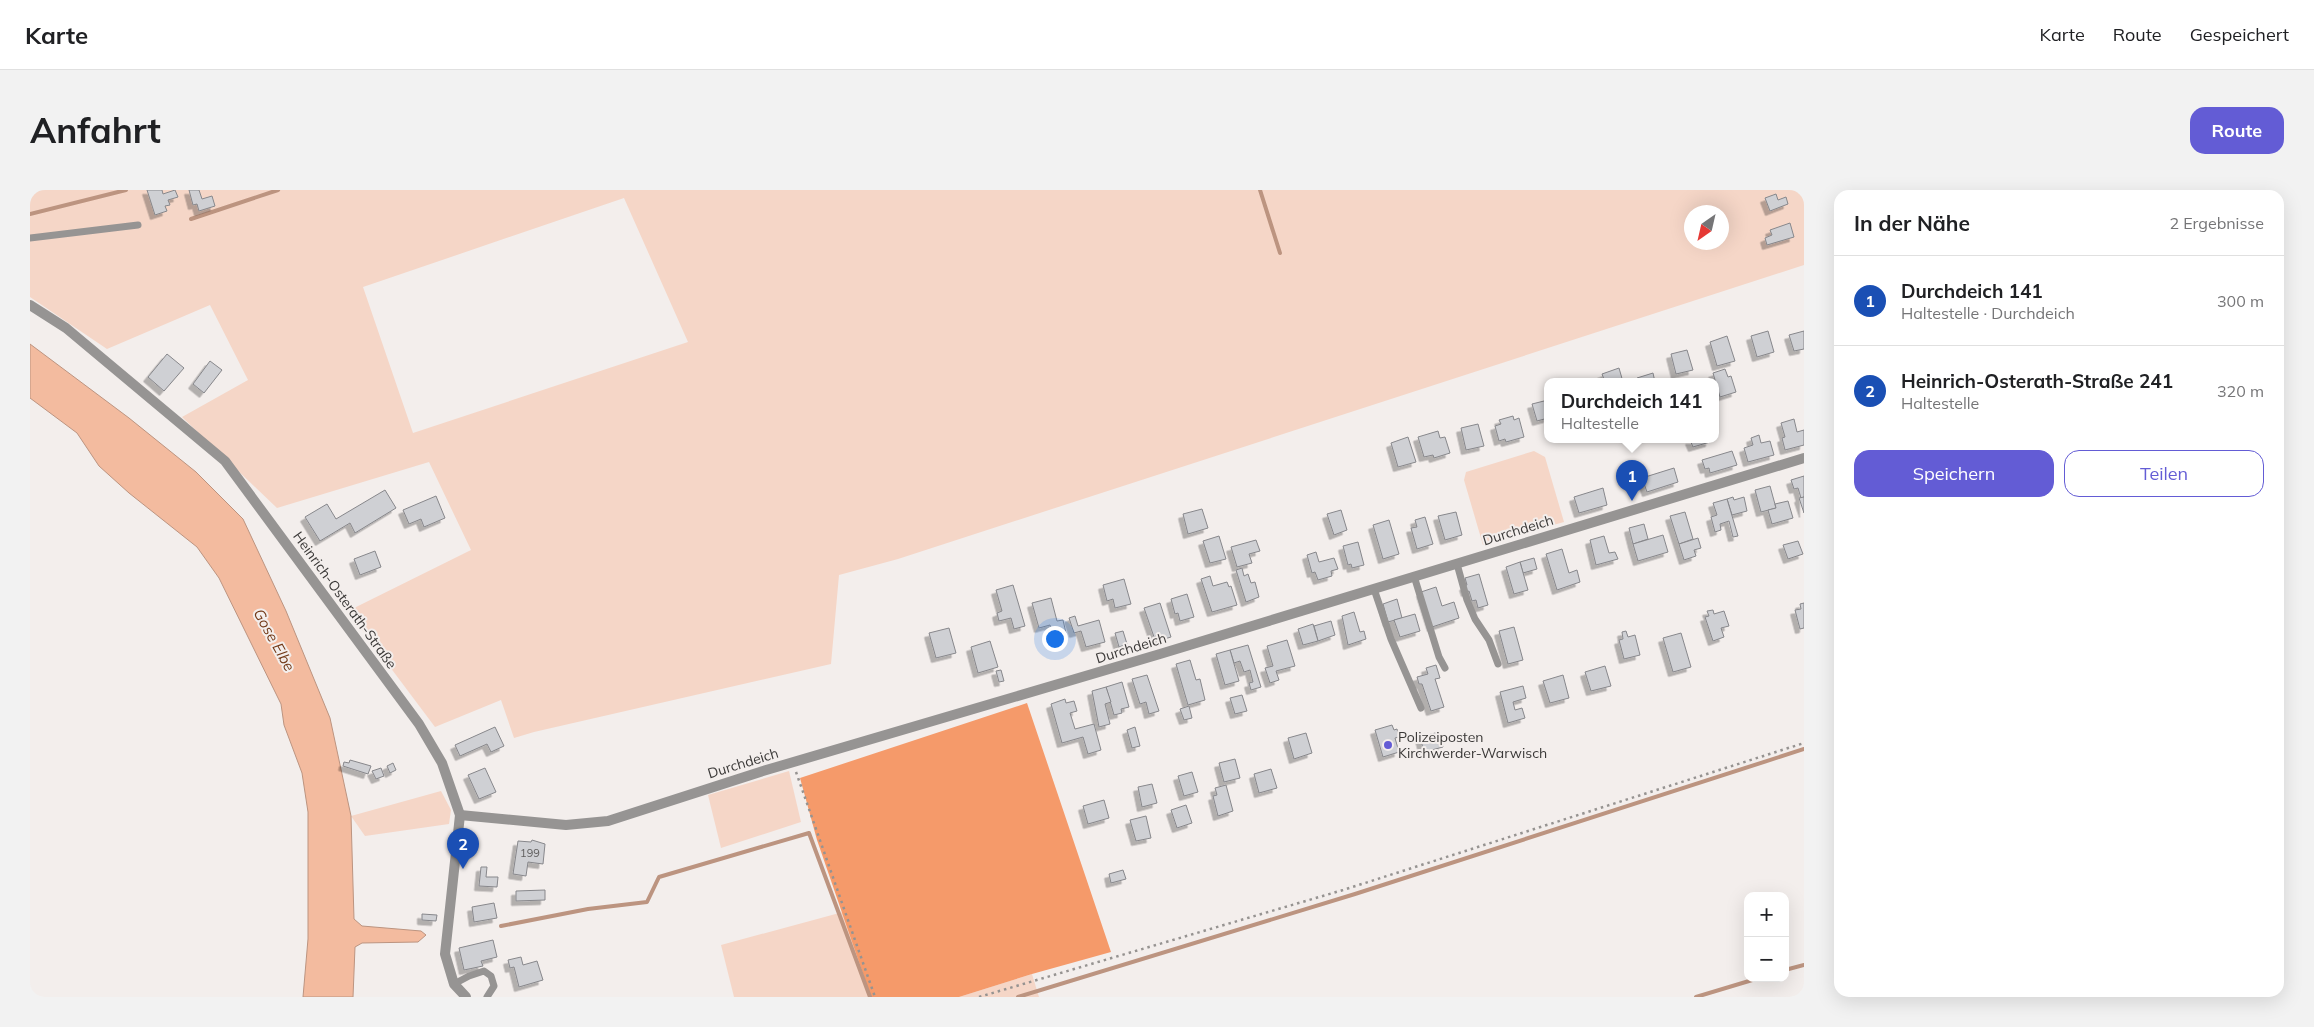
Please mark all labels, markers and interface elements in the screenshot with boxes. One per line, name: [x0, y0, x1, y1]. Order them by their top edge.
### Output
text: Karte: [25, 20, 88, 50]
text: Karte: [2040, 23, 2085, 46]
text: Route: [2113, 23, 2162, 46]
text: Gespeichert: [2190, 23, 2289, 46]
button: Route: [2190, 107, 2284, 154]
text: Anfahrt: [30, 108, 161, 152]
north arrow: [1684, 205, 1729, 250]
text: In der Nähe: [1854, 210, 1970, 236]
text: 2 Ergebnisse: [2169, 213, 2264, 233]
text: Durchdeich 141: [1901, 279, 2043, 303]
text: 1: [1865, 291, 1875, 311]
text: 300 m: [2217, 291, 2264, 311]
text: Haltestelle · Durchdeich: [1901, 303, 2075, 323]
text: Heinrich-Osterath-Straße 241: [1901, 369, 2173, 393]
popup: [1544, 378, 1719, 443]
text: 2: [1865, 381, 1875, 401]
text: 320 m: [2217, 381, 2264, 401]
text: Durchdeich 141: [1561, 389, 1702, 413]
text: Haltestelle: [1901, 393, 1979, 413]
text: Haltestelle: [1561, 413, 1639, 433]
button: Speichern: [1854, 450, 2054, 497]
button: Teilen: [2064, 450, 2264, 497]
pin: 1: [1616, 460, 1648, 501]
street label: Durchdeich: [1480, 511, 1556, 549]
street label: Heinrich-Osterath-Straße: [289, 528, 401, 672]
water label: Gose Elbe: [249, 605, 299, 674]
your location: [1042, 626, 1068, 652]
street label: Durchdeich: [1093, 629, 1169, 667]
place label: Polizeiposten Kirchwerder-Warwisch: [1398, 728, 1547, 762]
marker: Polizeiposten Kirchwerder-Warwisch: [1382, 739, 1394, 751]
street label: Durchdeich: [705, 744, 781, 782]
pin: 2: [447, 828, 479, 869]
house number: 199: [520, 846, 540, 860]
map controls: [1744, 892, 1789, 982]
button: +: [1744, 892, 1789, 937]
button: −: [1744, 937, 1789, 982]

